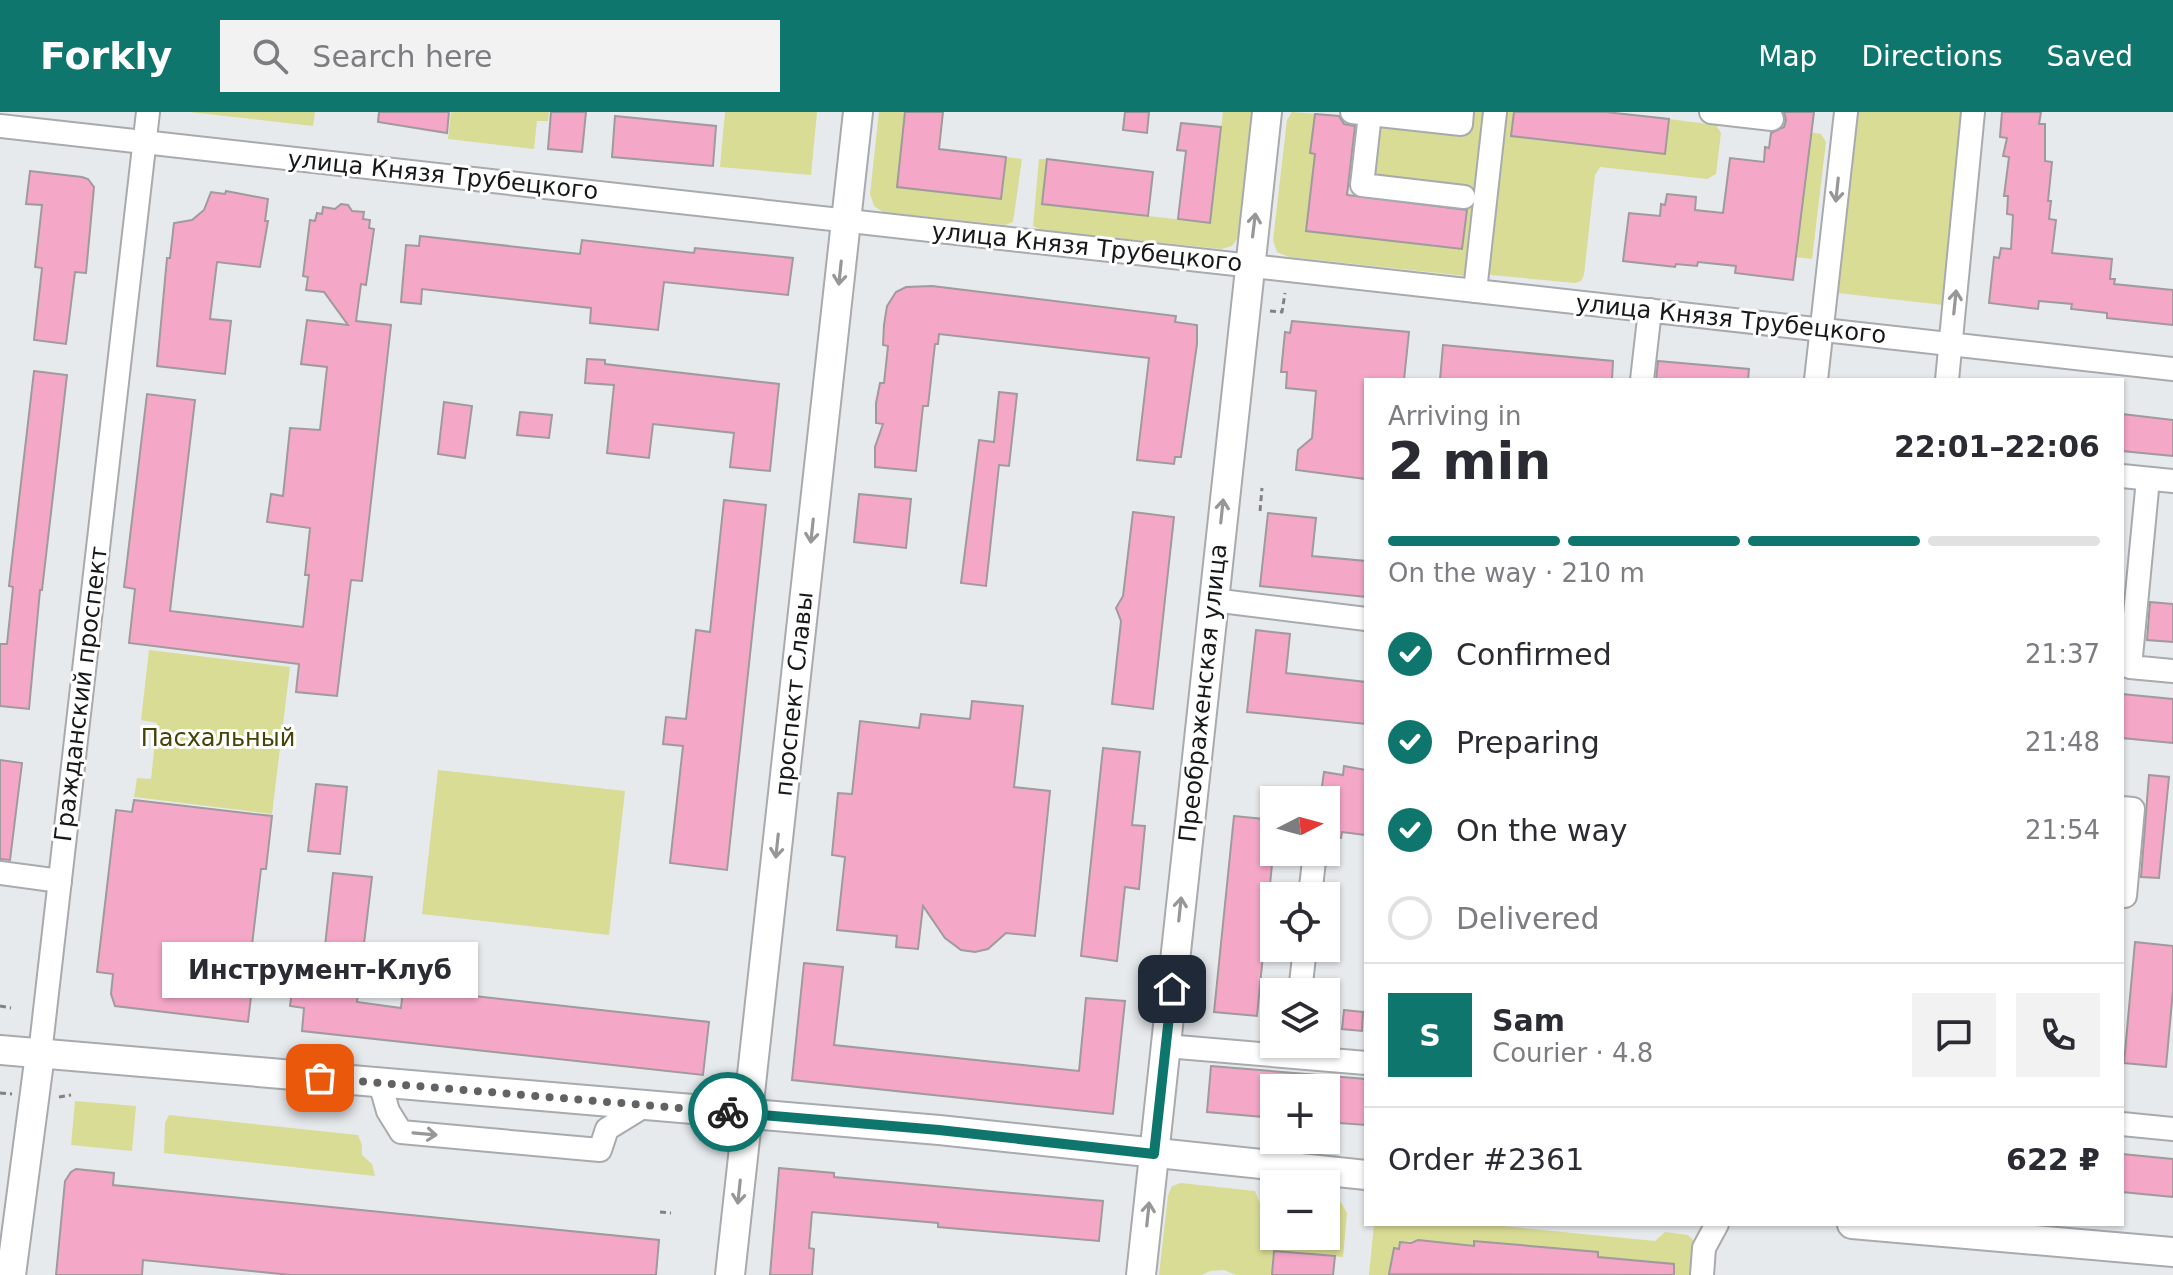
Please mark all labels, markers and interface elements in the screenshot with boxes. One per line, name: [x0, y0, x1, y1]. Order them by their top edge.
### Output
search box: [220, 20, 780, 92]
text: Forkly: [40, 34, 172, 78]
icon: search: [248, 34, 292, 78]
text: Search here: [312, 39, 493, 74]
text: Map: [1758, 40, 1817, 73]
text: Directions: [1861, 40, 2002, 73]
text: Saved: [2046, 40, 2133, 73]
street label: улица Князя Трубецкого: [286, 145, 600, 205]
one-way arrow: [1830, 176, 1845, 202]
one-way arrow: [1247, 213, 1262, 238]
street label: улица Князя Трубецкого: [930, 217, 1244, 277]
one-way arrow: [833, 259, 848, 286]
street label: улица Князя Трубецкого: [1574, 289, 1888, 349]
one-way arrow: [1947, 289, 1962, 316]
text: Arriving in: [1388, 401, 1522, 431]
text: 22:01–22:06: [1894, 429, 2100, 464]
text: 2 min: [1388, 431, 1551, 491]
one-way arrow: [1215, 498, 1230, 525]
one-way arrow: [805, 518, 820, 544]
street label: Преображенская улица: [1173, 542, 1233, 844]
street label: Гражданский проспект: [49, 545, 113, 843]
text: On the way · 210 m: [1388, 558, 1645, 588]
street label: проспект Славы: [769, 590, 819, 798]
icon: check: [1388, 632, 1432, 676]
text: Confirmed: [1456, 637, 1612, 672]
text: 21:37: [2025, 639, 2100, 669]
icon: check: [1388, 720, 1432, 764]
park label: Пасхальный: [141, 724, 295, 752]
text: Preparing: [1456, 725, 1600, 760]
text: 21:48: [2025, 727, 2100, 757]
north arrow: [1260, 786, 1340, 866]
map controls: [1260, 786, 1340, 1250]
icon: check: [1388, 808, 1432, 852]
text: On the way: [1456, 813, 1628, 848]
text: 21:54: [2025, 815, 2100, 845]
one-way arrow: [770, 832, 785, 858]
button: locate: [1260, 882, 1340, 962]
one-way arrow: [1173, 896, 1188, 923]
text: Delivered: [1456, 901, 1600, 936]
callout: Инструмент-Клуб: [162, 942, 478, 998]
text: Инструмент-Клуб: [188, 955, 452, 985]
pin: [1138, 955, 1206, 1023]
icon: home: [1150, 967, 1194, 1011]
button: layers: [1260, 978, 1340, 1058]
button: chat: [1912, 993, 1996, 1077]
button: phone: [2016, 993, 2100, 1077]
text: Sam: [1492, 1003, 1565, 1038]
text: S: [1419, 1018, 1441, 1053]
text: Courier · 4.8: [1492, 1038, 1653, 1068]
pin: [286, 1044, 354, 1112]
icon: bag: [298, 1056, 342, 1100]
courier: [688, 1072, 768, 1152]
button: +: [1260, 1074, 1340, 1154]
icon: bike: [706, 1090, 750, 1134]
one-way arrow: [411, 1127, 438, 1142]
text: Order #2361: [1388, 1142, 1584, 1177]
text: 622 ₽: [2006, 1142, 2100, 1177]
button: −: [1260, 1170, 1340, 1250]
one-way arrow: [732, 1178, 747, 1205]
one-way arrow: [1140, 1201, 1155, 1228]

